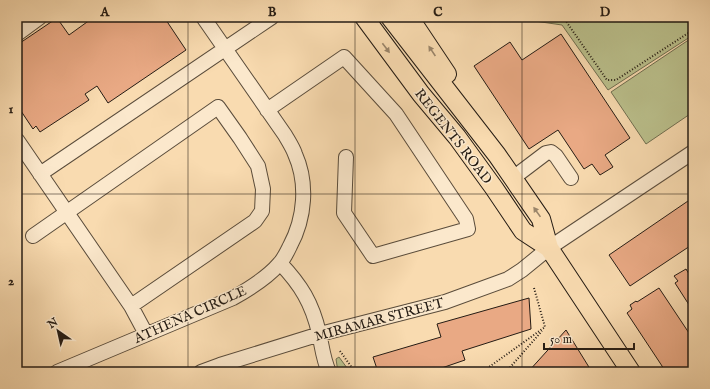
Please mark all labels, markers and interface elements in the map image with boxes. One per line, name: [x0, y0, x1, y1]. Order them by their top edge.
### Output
text: A: [100, 4, 111, 21]
text: B: [268, 4, 277, 21]
text: C: [433, 4, 443, 21]
text: D: [600, 4, 611, 21]
one-way arrow: [382, 43, 391, 54]
one-way arrow: [428, 45, 435, 56]
street label: REGENTS ROAD: [410, 85, 496, 188]
text: 1: [9, 101, 14, 118]
one-way arrow: [533, 207, 541, 217]
text: 2: [8, 273, 14, 290]
street label: ATHENA CIRCLE: [130, 282, 250, 348]
street label: MIRAMAR STREET: [313, 294, 447, 346]
north arrow: [38, 311, 78, 351]
text: N: [44, 315, 61, 333]
scale bar: [544, 325, 634, 351]
text: 50 m: [550, 332, 572, 347]

